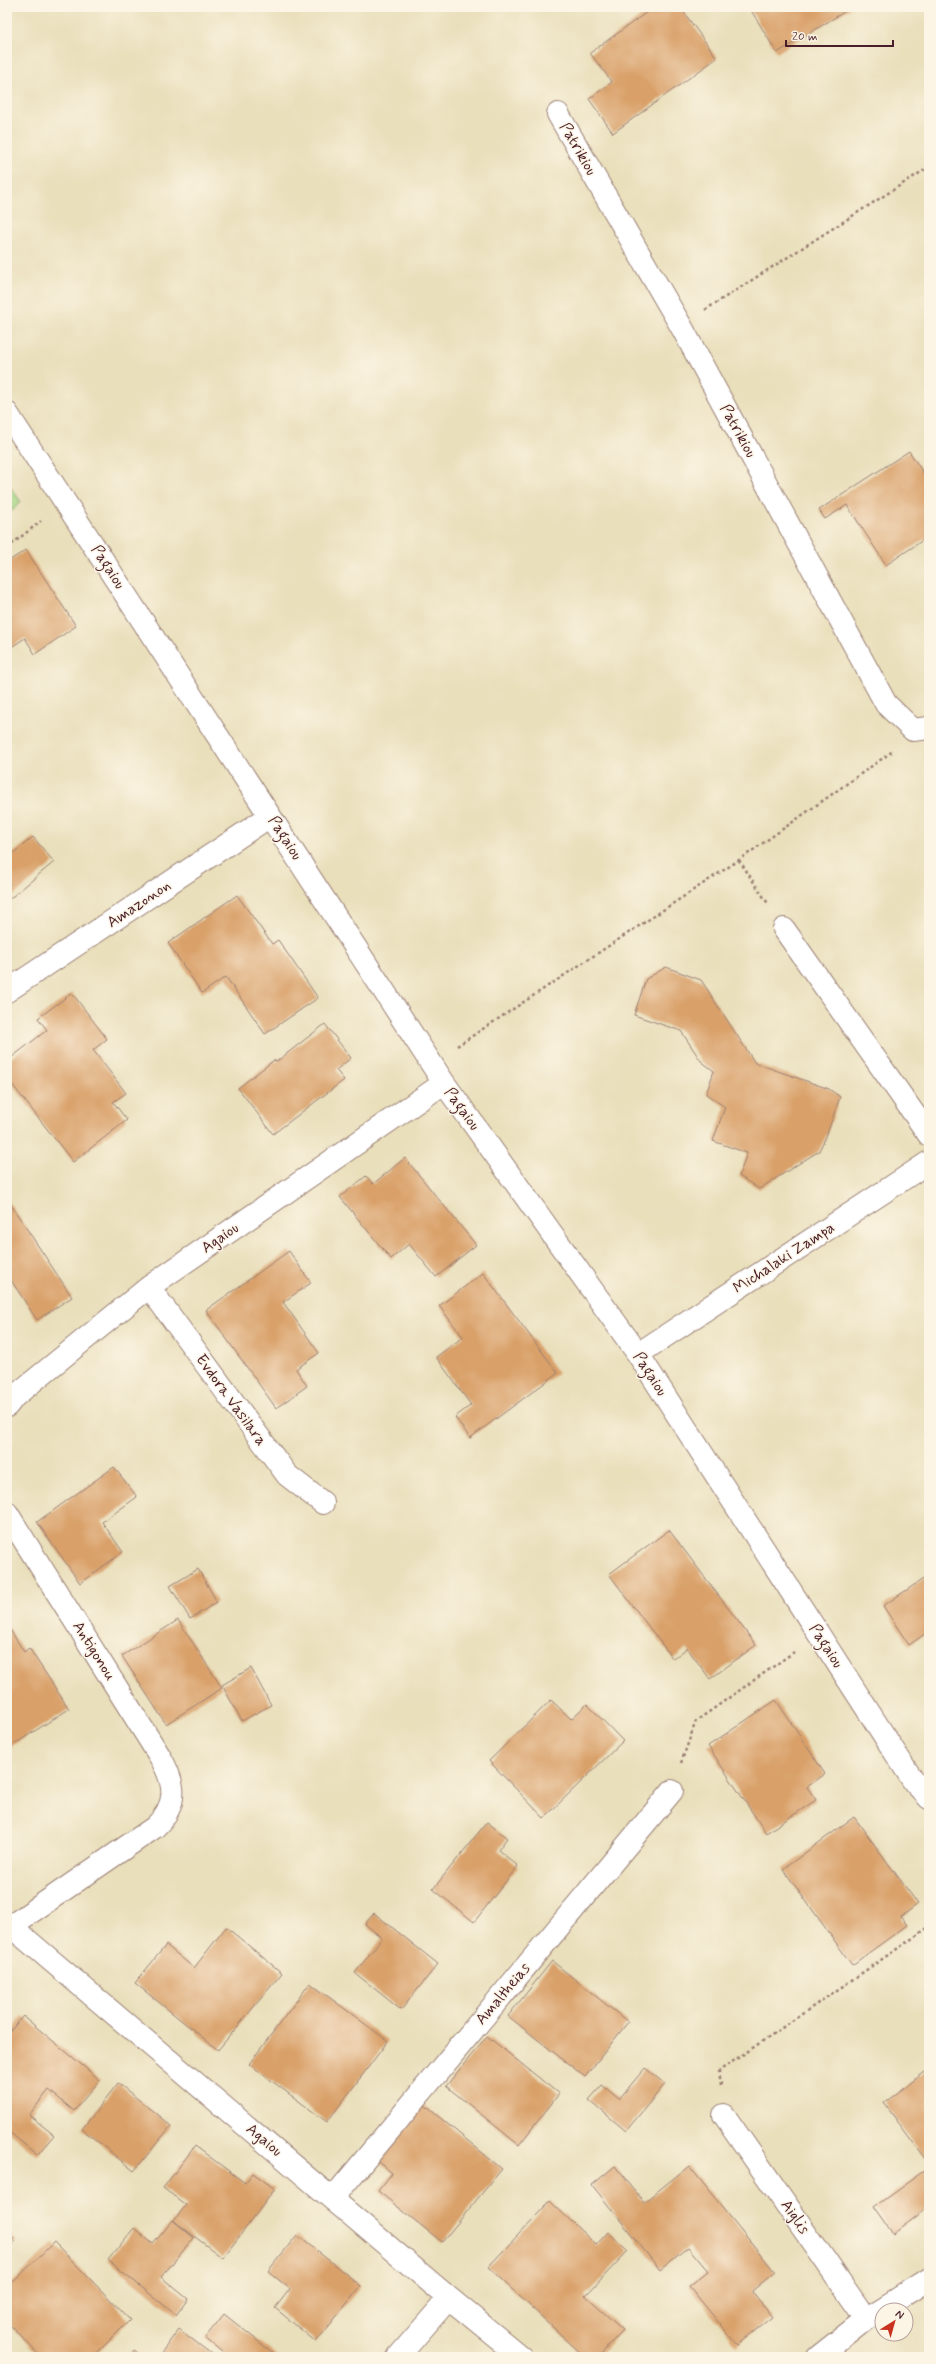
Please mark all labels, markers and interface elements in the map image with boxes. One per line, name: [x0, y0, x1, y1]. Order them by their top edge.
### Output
scale bar: [786, 22, 893, 48]
text: 20 m: [792, 29, 818, 45]
street label: Patrikiou: [554, 119, 602, 179]
street label: Patrikiou: [715, 401, 761, 461]
street label: Pagaiou: [85, 541, 130, 594]
street label: Pagaiou: [262, 812, 307, 865]
street label: Amazonon: [103, 875, 175, 933]
street label: Pagaiou: [438, 1083, 485, 1135]
street label: Michalaki Zampa: [729, 1217, 839, 1299]
street label: Agaiou: [197, 1218, 243, 1258]
street label: Pagaiou: [627, 1348, 672, 1401]
street label: Evdora Vasilara: [191, 1350, 271, 1450]
street label: Antigonou: [67, 1617, 121, 1685]
street label: Pagaiou: [803, 1620, 848, 1673]
street label: Amaltheias: [471, 1959, 535, 2029]
street label: Agaiou: [241, 2119, 287, 2161]
street label: Aiglis: [776, 2196, 814, 2238]
north arrow: [874, 2302, 914, 2342]
text: N: [892, 2307, 907, 2323]

